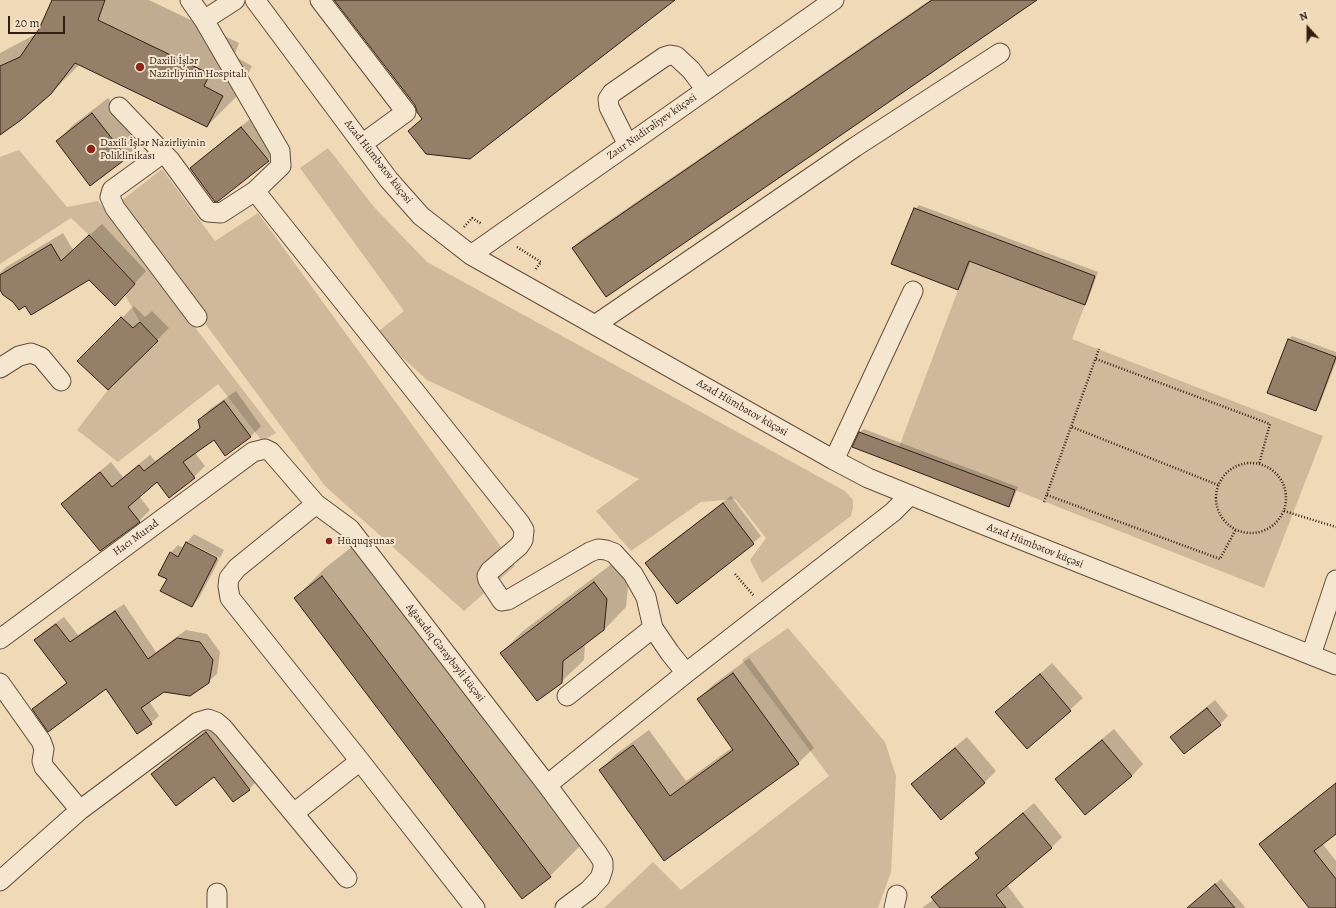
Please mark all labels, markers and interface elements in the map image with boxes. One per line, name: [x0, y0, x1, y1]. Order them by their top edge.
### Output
scale bar: [10, 8, 67, 34]
north arrow: [1288, 8, 1328, 48]
text: N: [1297, 8, 1310, 25]
text: 20 m: [15, 15, 39, 31]
place label: Daxili İşlər Nazirliyinin Hospitalı: [149, 54, 247, 80]
marker: Daxili İşlər Nazirliyinin Hospitalı: [134, 61, 146, 73]
street label: Zaur Nudirəliyev küçəsi: [605, 91, 699, 163]
street label: Azad Hümbətov küçəsi: [341, 117, 415, 207]
place label: Daxili İşlər Nazirliyinin Poliklinikası: [100, 136, 205, 162]
marker: Daxili İşlər Nazirliyinin Poliklinikası: [85, 143, 97, 155]
street label: Azad Hümbətov küçəsi: [694, 377, 790, 439]
street label: Hacı Murad: [111, 517, 161, 559]
street label: Azad Hümbətov küçəsi: [985, 521, 1085, 571]
place label: Hüquqşunas: [337, 534, 394, 548]
marker: Hüquqşunas: [324, 536, 334, 546]
street label: Ağasadıq Gəraybəyli küçəsi: [403, 601, 487, 705]

